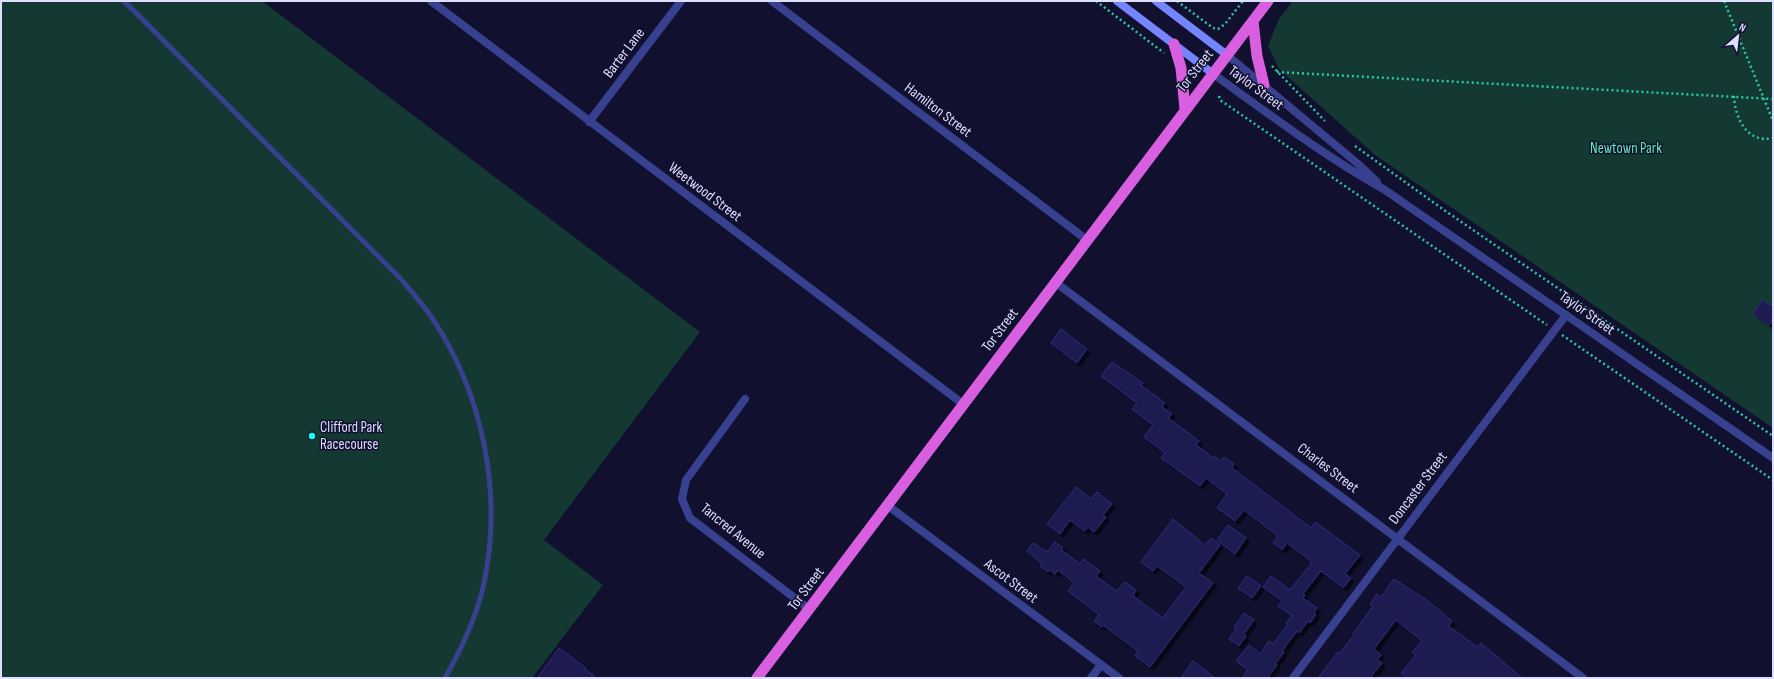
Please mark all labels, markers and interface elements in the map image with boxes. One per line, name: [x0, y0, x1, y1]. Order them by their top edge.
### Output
north arrow: [1718, 16, 1758, 56]
text: N: [1737, 20, 1748, 35]
street label: Barter Lane: [599, 24, 649, 82]
street label: Tor Street: [1172, 45, 1218, 96]
street label: Taylor Street: [1225, 62, 1288, 115]
street label: Hamilton Street: [900, 78, 976, 142]
park label: Newtown Park: [1590, 139, 1662, 158]
street label: Weetwood Street: [664, 158, 746, 226]
street label: Taylor Street: [1555, 287, 1619, 339]
street label: Tor Street: [977, 304, 1023, 356]
place label: Clifford Park Racecourse: [320, 418, 383, 454]
marker: Clifford Park Racecourse: [307, 431, 317, 441]
street label: Charles Street: [1294, 439, 1363, 498]
street label: Doncaster Street: [1385, 448, 1452, 528]
street label: Tancred Avenue: [696, 499, 770, 563]
street label: Ascot Street: [979, 554, 1042, 608]
street label: Tor Street: [783, 563, 829, 615]

